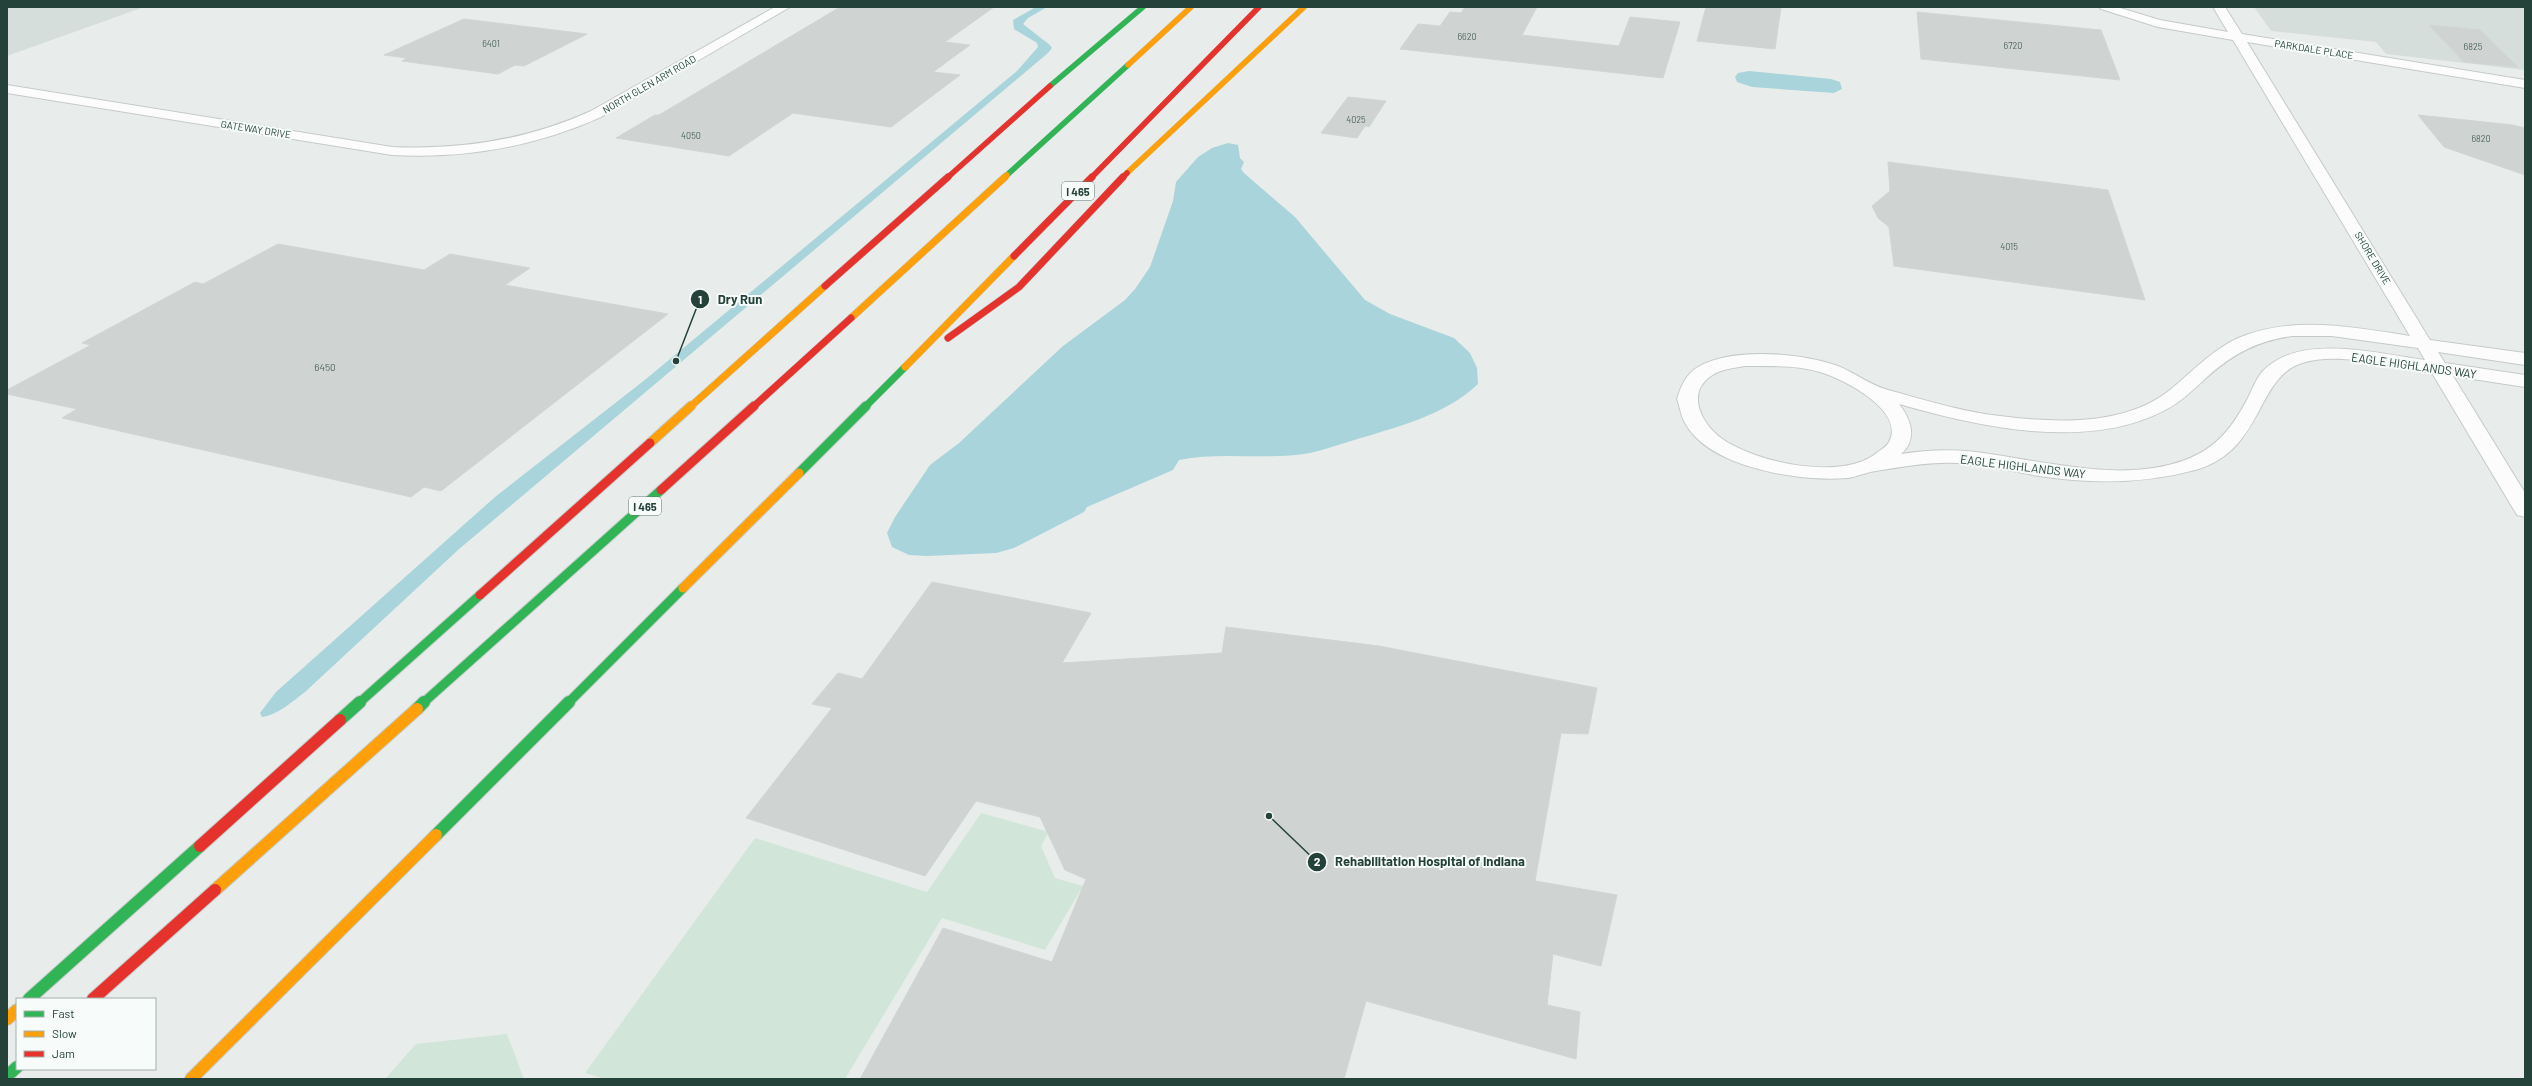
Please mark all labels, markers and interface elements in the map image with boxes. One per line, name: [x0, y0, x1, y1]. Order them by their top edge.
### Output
house number: 6620: [1457, 31, 1477, 42]
street label: PARKDALE PLACE: [2274, 37, 2354, 61]
house number: 6401: [482, 38, 500, 49]
house number: 6720: [2004, 40, 2022, 51]
house number: 6825: [2464, 41, 2483, 52]
street label: NORTH GLEN ARM ROAD: [600, 52, 698, 116]
house number: 4025: [1346, 114, 1366, 125]
street label: GATEWAY DRIVE: [220, 118, 292, 140]
house number: 4050: [681, 130, 701, 141]
house number: 6820: [2471, 133, 2491, 144]
road number: I 465: [1062, 182, 1094, 200]
street label: SHORE DRIVE: [2353, 229, 2393, 287]
house number: 4015: [2000, 241, 2018, 252]
callout: Dry Run: [690, 287, 771, 312]
text: Dry Run: [718, 291, 762, 307]
text: 1: [698, 292, 702, 306]
street label: EAGLE HIGHLANDS WAY: [2350, 349, 2478, 381]
house number: 6450: [314, 361, 336, 373]
street label: EAGLE HIGHLANDS WAY: [1959, 451, 2087, 481]
road number: I 465: [629, 497, 661, 515]
callout: Rehabilitation Hospital of Indiana: [1307, 849, 1533, 874]
text: Rehabilitation Hospital of Indiana: [1335, 853, 1525, 869]
text: 2: [1314, 854, 1321, 868]
legend: [16, 998, 156, 1070]
text: Fast: [52, 1006, 75, 1020]
text: Slow: [52, 1026, 77, 1040]
text: Jam: [52, 1046, 75, 1060]

